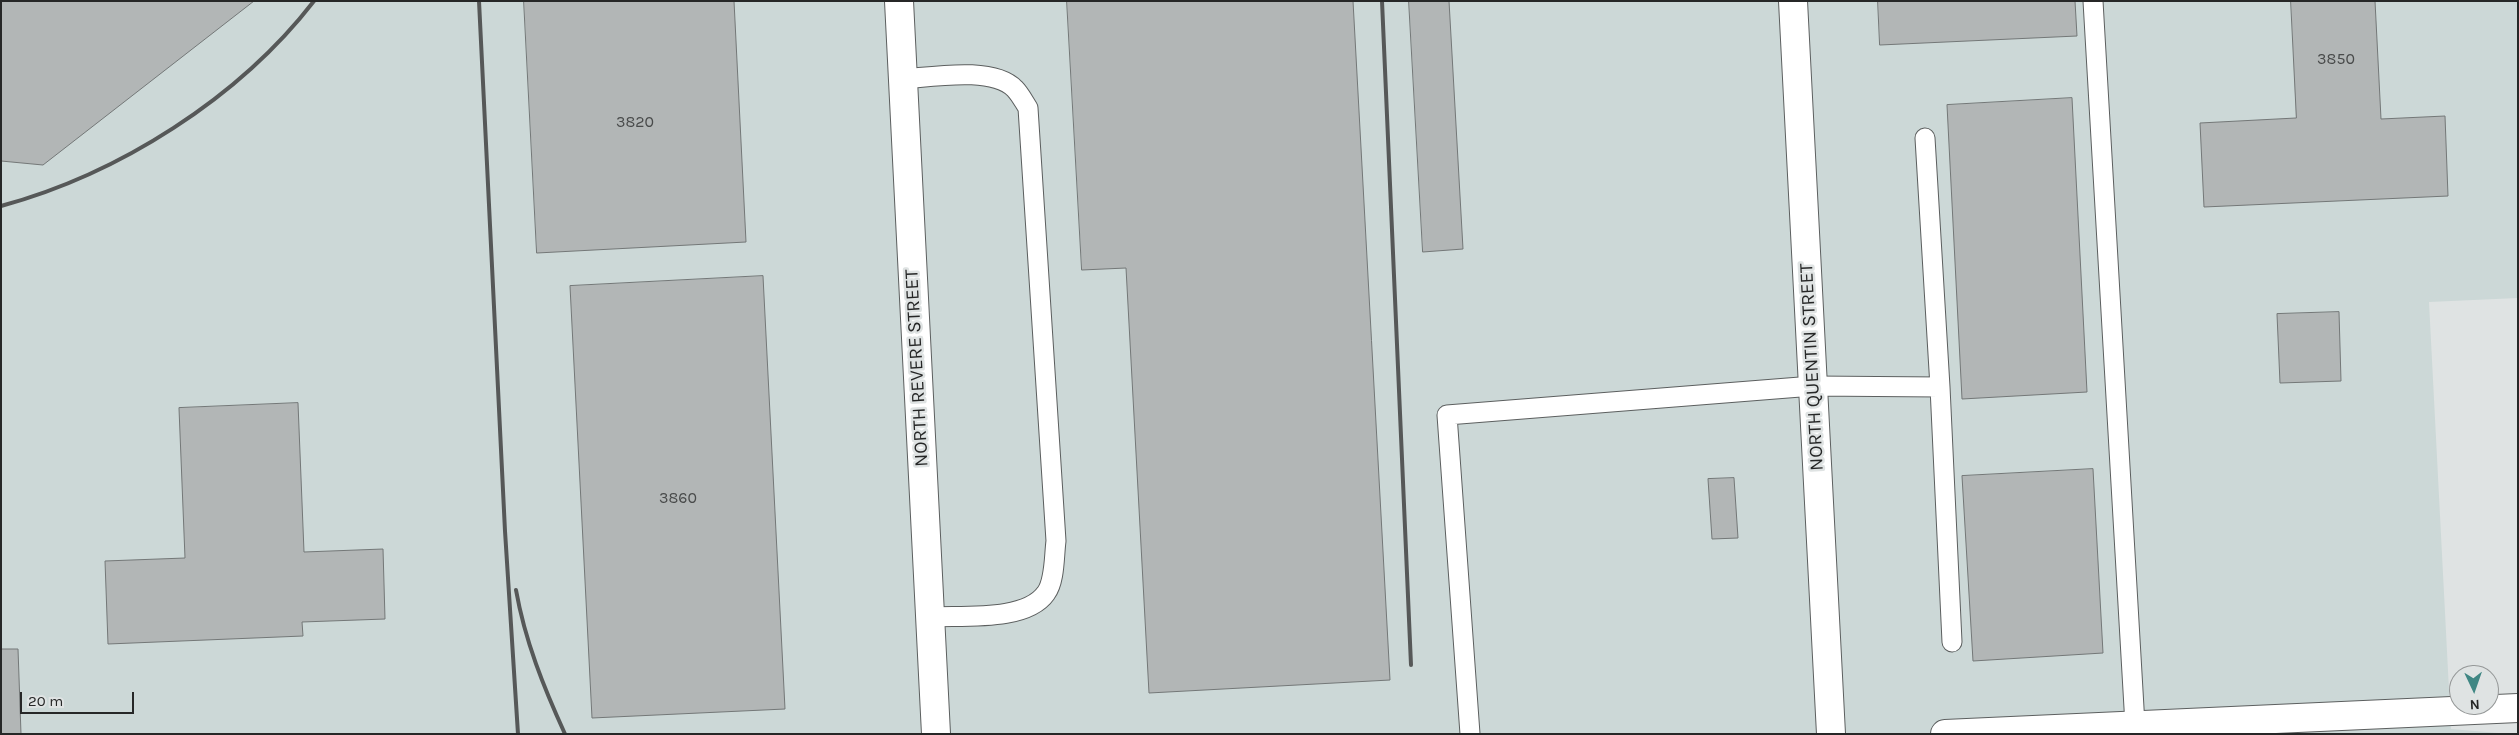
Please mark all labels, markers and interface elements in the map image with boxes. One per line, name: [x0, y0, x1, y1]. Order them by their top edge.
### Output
house number: 3850: [2317, 49, 2355, 69]
house number: 3820: [616, 112, 654, 132]
street label: NORTH QUENTIN STREET: [1795, 263, 1829, 471]
street label: NORTH REVERE STREET: [900, 269, 934, 467]
house number: 3860: [659, 488, 697, 508]
north arrow: [2449, 665, 2499, 715]
scale bar: [22, 682, 136, 714]
text: 20 m: [28, 692, 63, 710]
text: N: [2469, 696, 2480, 713]

